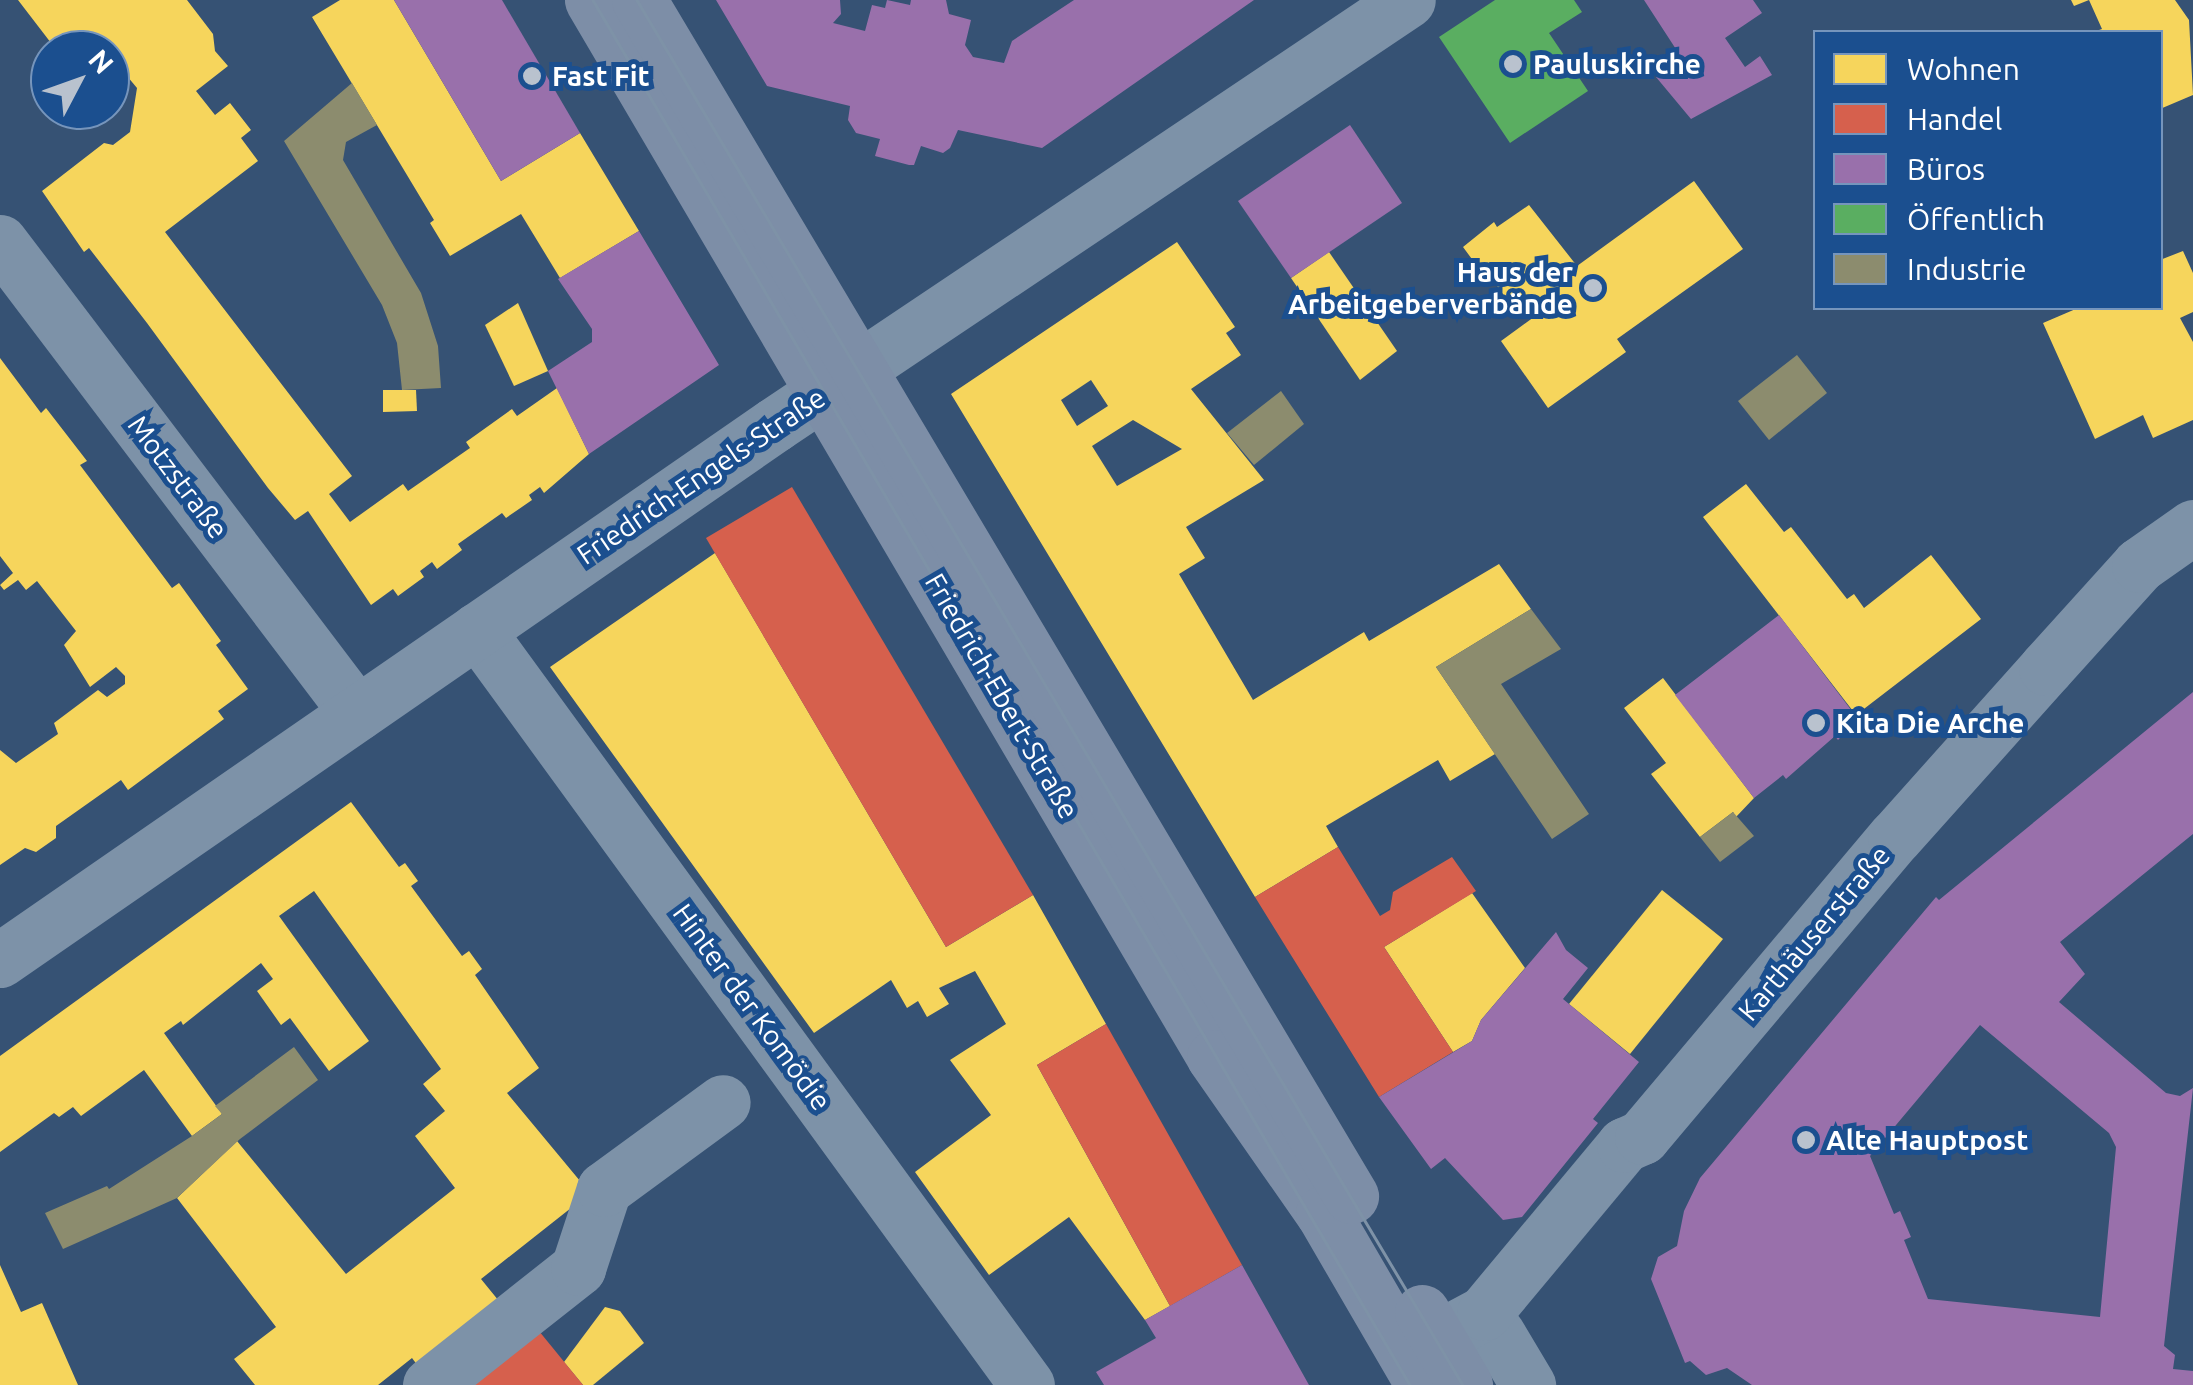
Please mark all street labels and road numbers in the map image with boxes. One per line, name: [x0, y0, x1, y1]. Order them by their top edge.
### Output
street label: Friedrich-Engels-Straße: [571, 380, 831, 572]
street label: Motzstraße: [121, 409, 235, 545]
street label: Friedrich-Ebert-Straße: [918, 567, 1086, 825]
street label: Karthäuserstraße: [1731, 839, 1897, 1027]
street label: Hinter der Komödie: [666, 897, 838, 1117]

